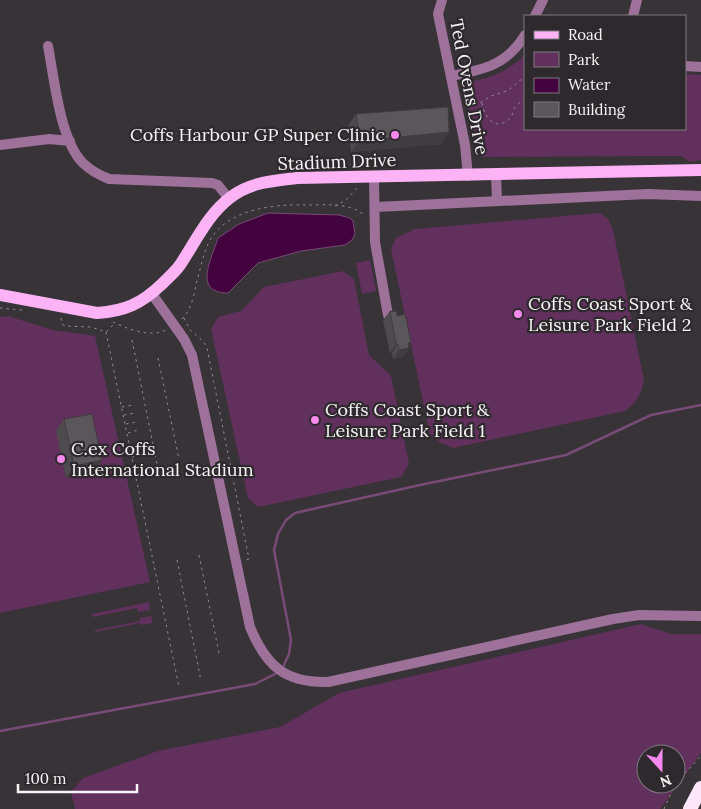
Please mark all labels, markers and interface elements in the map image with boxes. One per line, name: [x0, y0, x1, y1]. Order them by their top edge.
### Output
legend: [524, 15, 686, 130]
street label: Ted Ovens Drive: [445, 17, 494, 157]
text: Road: [568, 25, 603, 44]
text: Park: [568, 50, 599, 69]
text: Water: [568, 75, 611, 94]
text: Building: [568, 100, 626, 119]
place label: Coffs Harbour GP Super Clinic: [130, 123, 385, 146]
marker: Coffs Harbour GP Super Clinic: [389, 129, 401, 141]
street label: Stadium Drive: [277, 148, 397, 175]
place label: Coffs Coast Sport & Leisure Park Field 2: [528, 292, 693, 336]
marker: Coffs Coast Sport & Leisure Park Field 2: [512, 308, 524, 320]
place label: Coffs Coast Sport & Leisure Park Field 1: [325, 398, 490, 442]
marker: Coffs Coast Sport & Leisure Park Field 1: [309, 414, 321, 426]
place label: C.ex Coffs International Stadium: [71, 437, 254, 481]
marker: C.ex Coffs International Stadium: [55, 453, 67, 465]
north arrow: [636, 744, 686, 794]
scale bar: [18, 762, 136, 794]
text: 100 m: [25, 769, 66, 788]
text: N: [657, 771, 674, 792]

